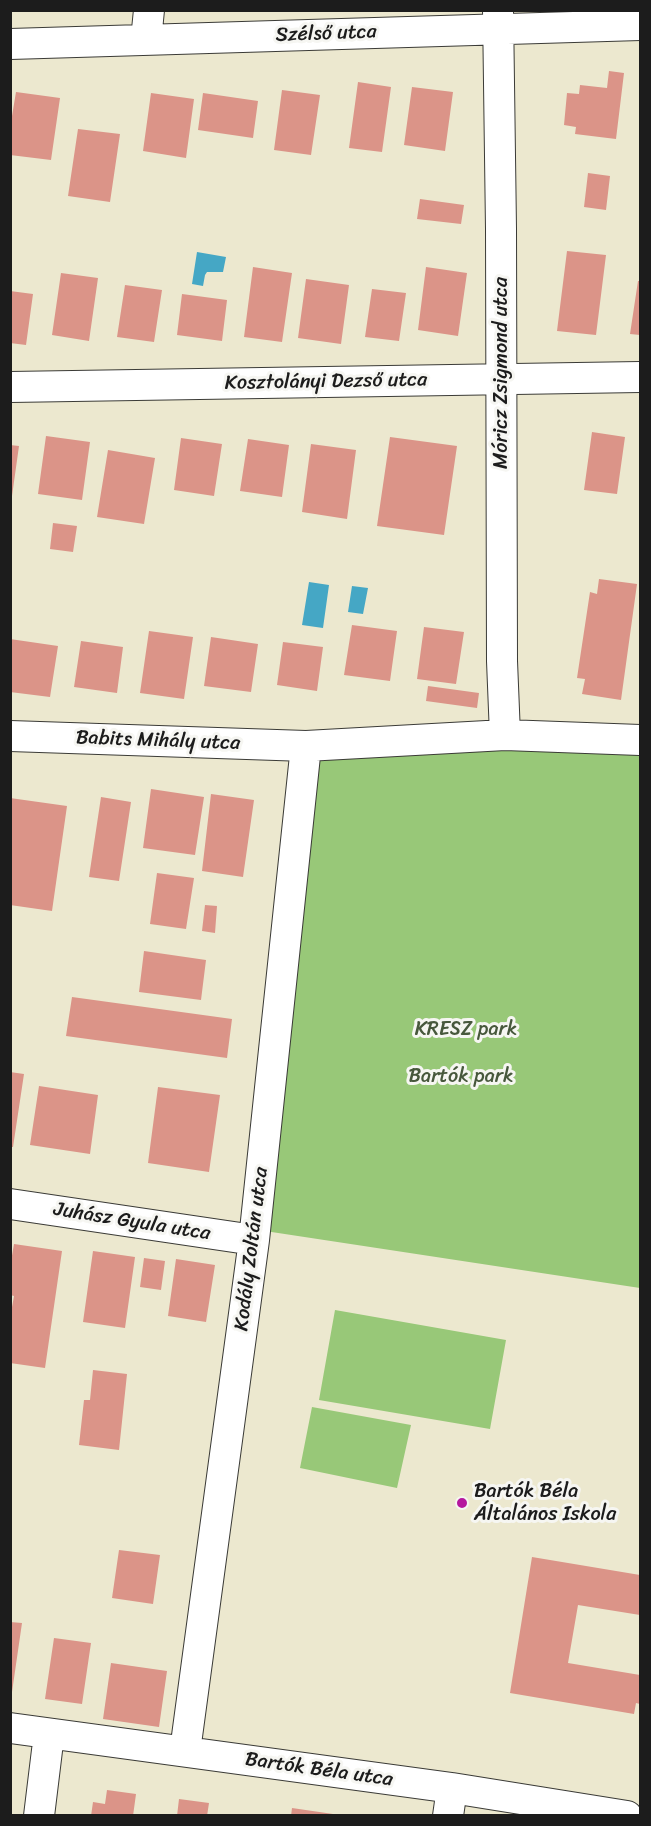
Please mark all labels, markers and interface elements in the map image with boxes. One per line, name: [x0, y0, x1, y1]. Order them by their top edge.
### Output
street label: Szélső utca: [275, 20, 377, 48]
street label: Móricz Zsigmond utca: [490, 277, 514, 469]
street label: Kosztolányi Dezső utca: [225, 368, 427, 396]
street label: Babits Mihály utca: [75, 726, 241, 756]
park label: KRESZ park: [415, 1018, 517, 1042]
park label: Bartók park: [409, 1065, 513, 1089]
street label: Kodály Zoltán utca: [230, 1166, 274, 1332]
street label: Juhász Gyula utca: [52, 1198, 212, 1246]
place label: Bartók Béla Általános Iskola: [474, 1480, 616, 1527]
marker: Bartók Béla Általános Iskola: [455, 1496, 469, 1510]
street label: Bartók Béla utca: [244, 1748, 394, 1792]

